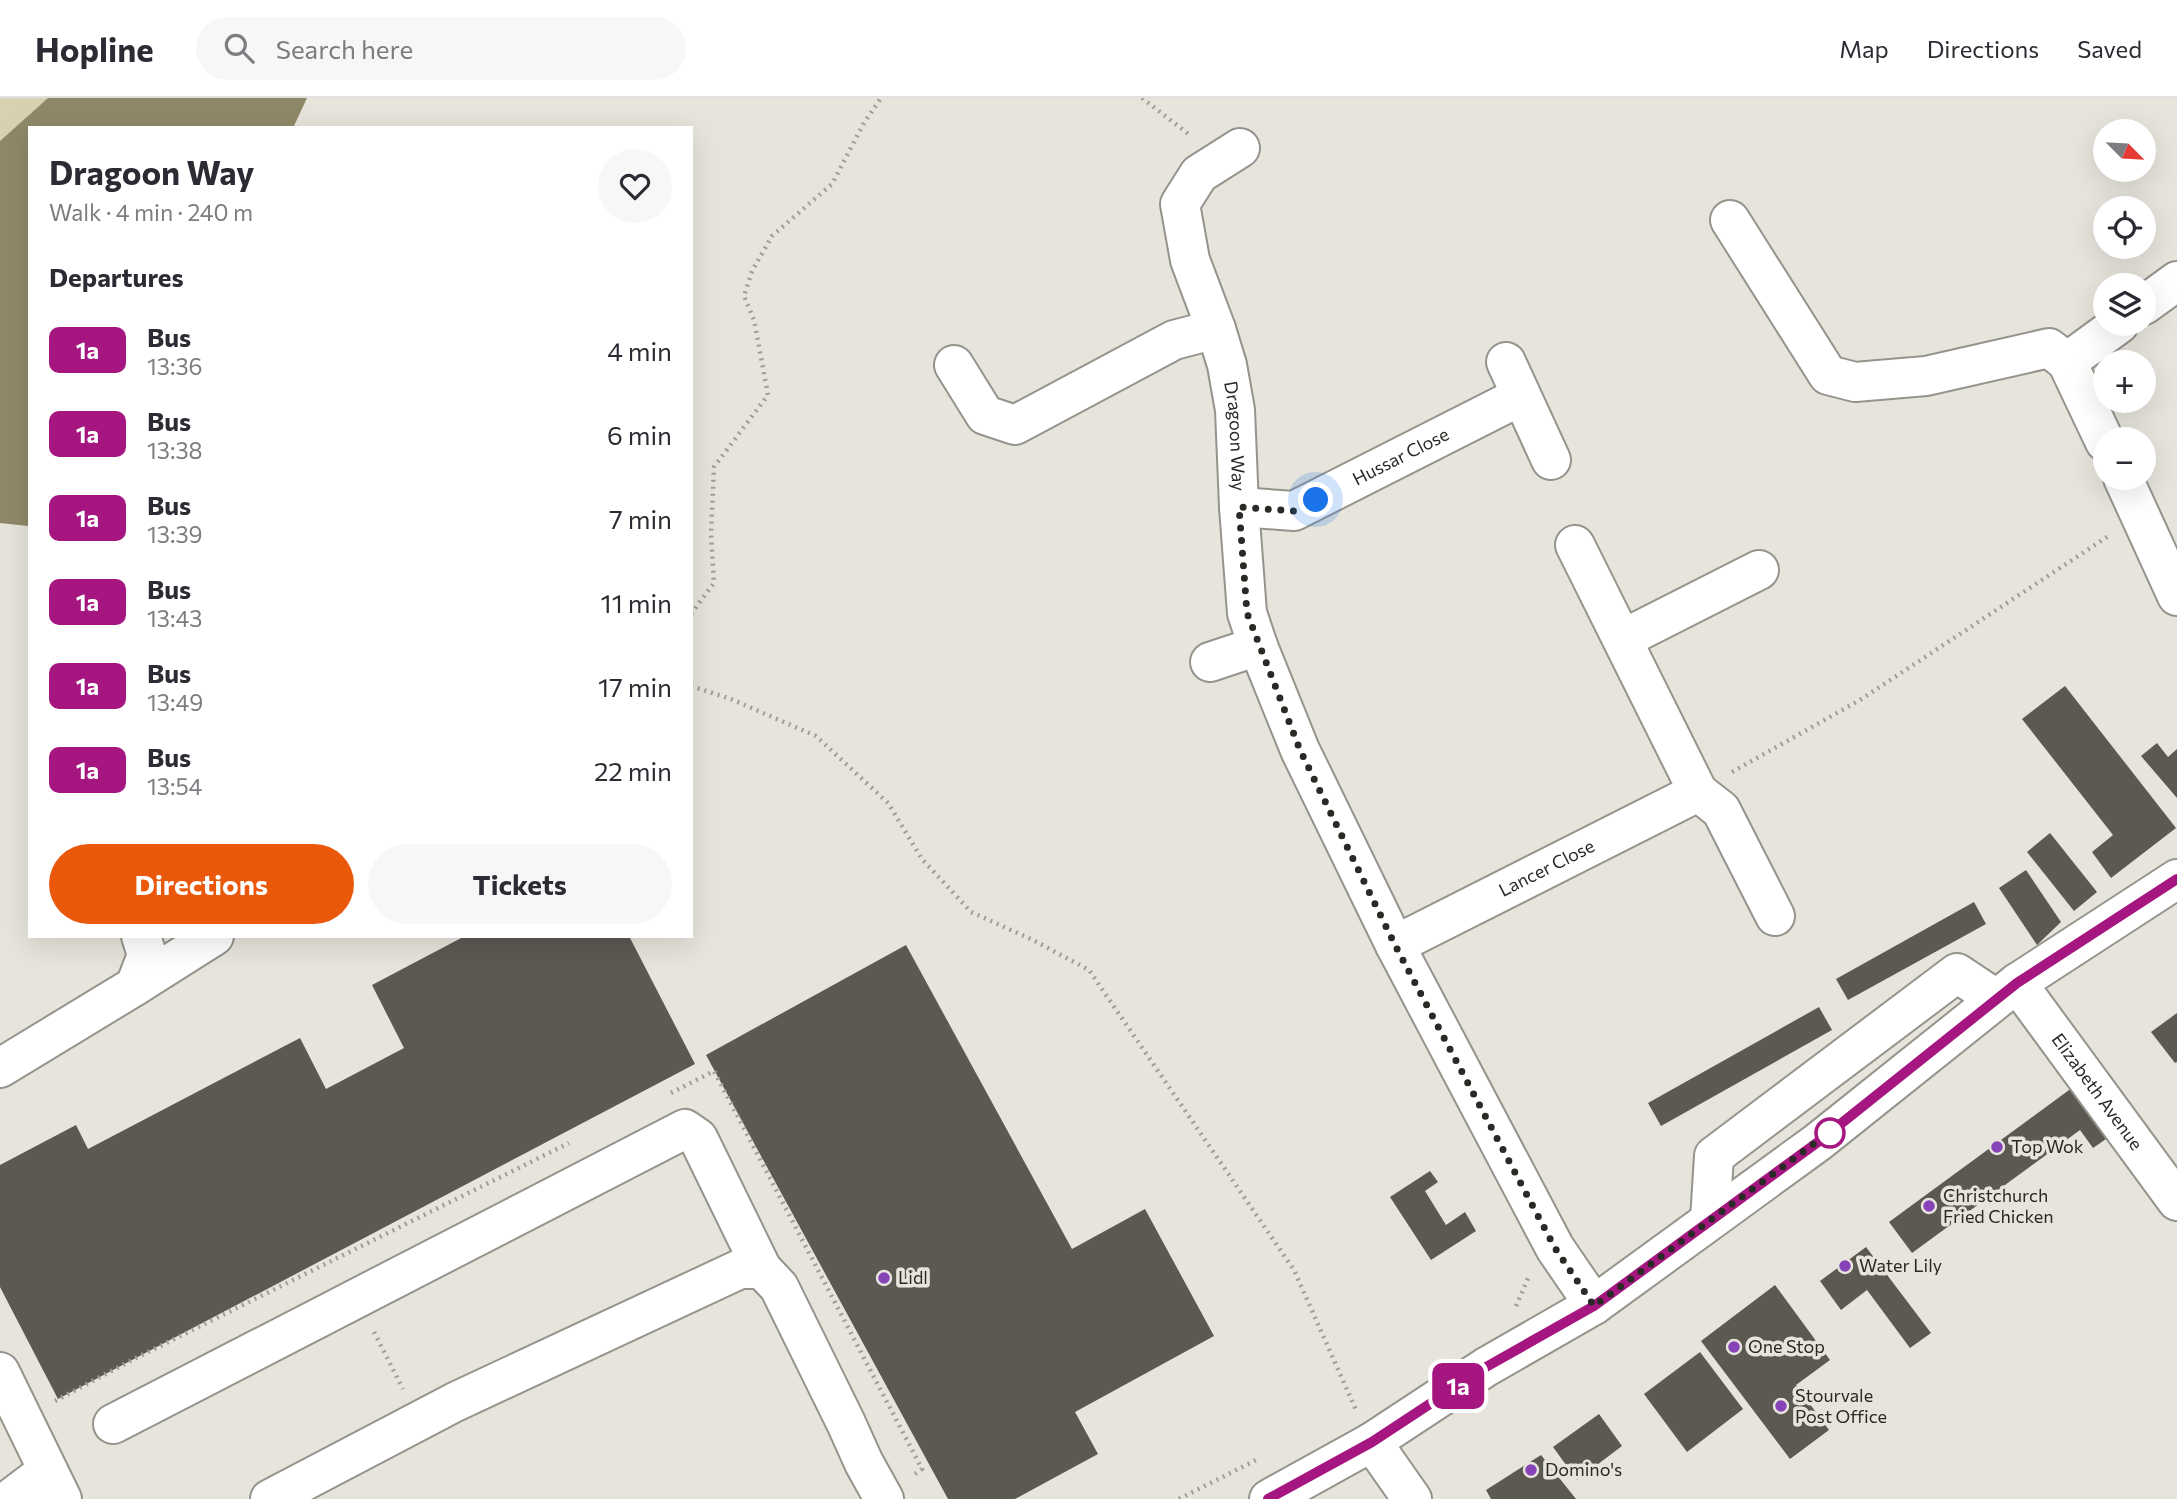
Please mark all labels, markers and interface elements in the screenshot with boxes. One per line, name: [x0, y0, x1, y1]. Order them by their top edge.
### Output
search box: [196, 17, 686, 80]
text: Hopline: [35, 28, 154, 69]
icon: search: [220, 29, 258, 67]
text: Search here: [276, 33, 413, 64]
text: Map: [1839, 34, 1889, 63]
text: Directions: [1927, 34, 2039, 63]
text: Saved: [2077, 34, 2142, 63]
north arrow: [2093, 119, 2156, 182]
map controls: [2093, 119, 2156, 490]
button: heart: [598, 149, 672, 223]
text: Dragoon Way: [49, 151, 254, 192]
button: locate: [2093, 196, 2156, 259]
text: Walk · 4 min · 240 m: [49, 198, 253, 226]
text: Departures: [49, 261, 184, 292]
button: layers: [2093, 273, 2156, 336]
text: Bus: [147, 321, 191, 352]
text: 1a: [76, 335, 99, 364]
text: 4 min: [607, 335, 672, 366]
button: +: [2093, 350, 2156, 413]
text: 13:36: [147, 352, 202, 380]
street label: Dragoon Way: [1220, 379, 1250, 492]
text: Bus: [147, 405, 191, 436]
text: 1a: [76, 419, 99, 448]
text: 6 min: [607, 419, 672, 450]
street label: Hussar Close: [1349, 422, 1452, 490]
button: −: [2093, 427, 2156, 490]
text: 13:38: [147, 436, 202, 464]
your location: [1298, 482, 1333, 517]
text: Bus: [147, 489, 191, 520]
text: 1a: [76, 503, 99, 532]
text: 7 min: [609, 503, 672, 534]
text: 13:39: [147, 520, 202, 548]
text: Bus: [147, 573, 191, 604]
text: 1a: [76, 587, 99, 616]
text: 11 min: [601, 587, 672, 618]
text: 13:43: [147, 604, 202, 632]
text: Bus: [147, 657, 191, 688]
text: 1a: [76, 671, 99, 700]
text: 17 min: [598, 671, 672, 702]
text: 13:49: [147, 688, 203, 716]
text: Bus: [147, 741, 191, 772]
text: 1a: [76, 755, 99, 784]
text: 22 min: [594, 755, 672, 786]
text: 13:54: [147, 772, 202, 800]
street label: Lancer Close: [1495, 834, 1598, 901]
button: Directions: [49, 844, 354, 924]
button: Tickets: [368, 844, 672, 924]
street label: Elizabeth Avenue: [2048, 1028, 2148, 1154]
unlabelled marker: [1815, 1118, 1845, 1148]
place label: Top Wok: [2011, 1135, 2084, 1157]
marker: Top Wok: [1989, 1139, 2005, 1155]
place label: Christchurch Fried Chicken: [1943, 1184, 2054, 1227]
marker: Christchurch Fried Chicken: [1921, 1198, 1937, 1214]
place label: Water Lily: [1859, 1254, 1942, 1276]
marker: Water Lily: [1837, 1258, 1853, 1274]
place label: Lidl: [898, 1266, 928, 1288]
marker: Lidl: [876, 1270, 892, 1286]
place label: One Stop: [1748, 1335, 1825, 1357]
marker: One Stop: [1726, 1339, 1742, 1355]
line badge: 1a: [1426, 1363, 1490, 1409]
text: 1a: [1446, 1371, 1470, 1400]
place label: Stourvale Post Office: [1795, 1384, 1887, 1427]
marker: Stourvale Post Office: [1773, 1398, 1789, 1414]
place label: Domino's: [1545, 1458, 1622, 1480]
marker: Domino's: [1523, 1462, 1539, 1478]

